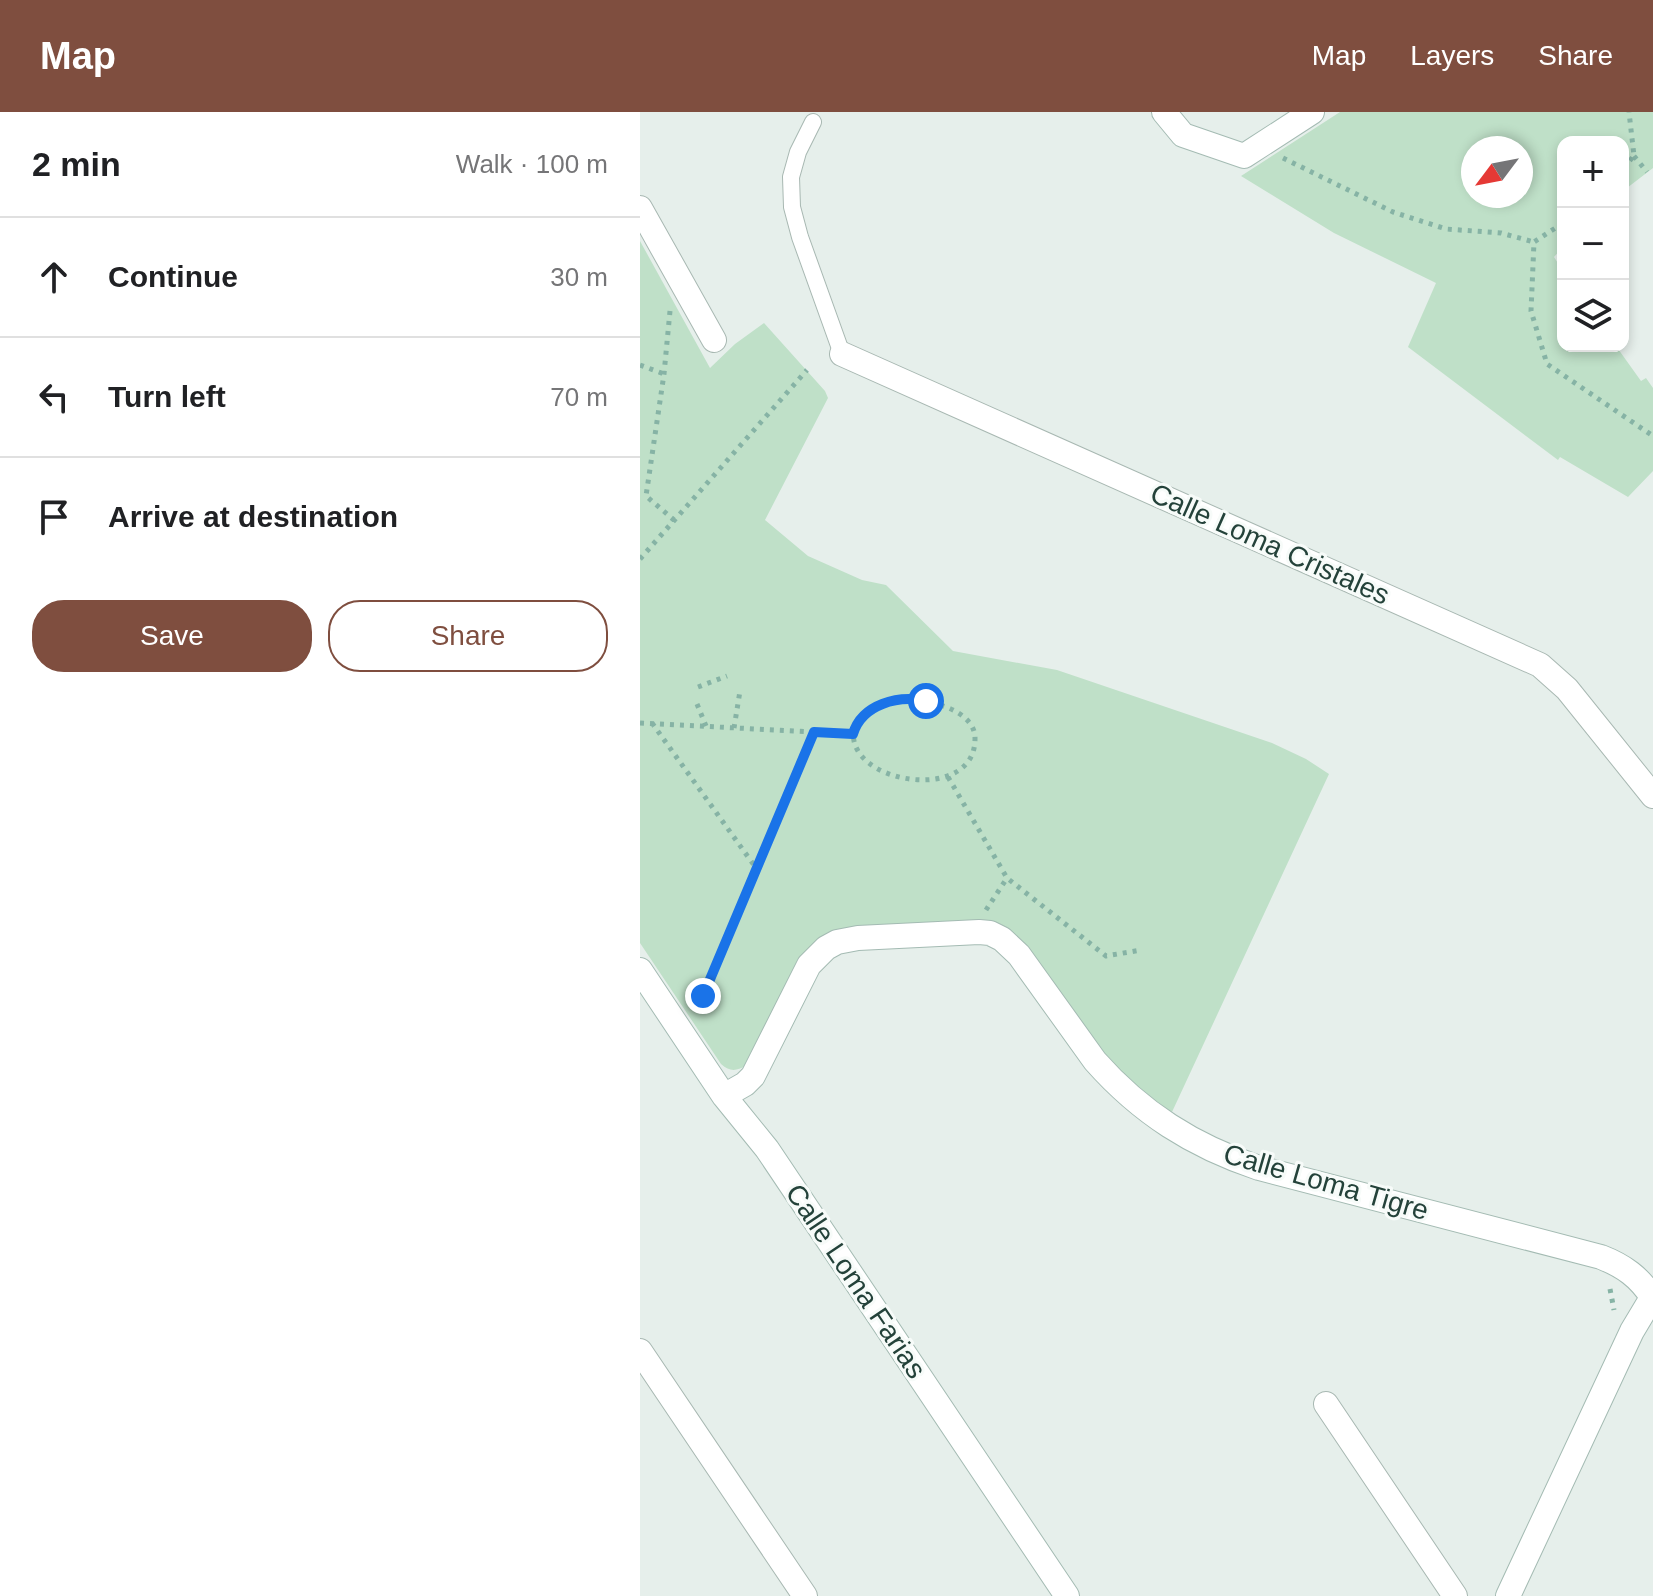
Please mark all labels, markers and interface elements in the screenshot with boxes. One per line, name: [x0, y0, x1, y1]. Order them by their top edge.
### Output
text: Map: [40, 35, 116, 77]
text: Map: [1312, 40, 1366, 71]
text: Layers: [1410, 40, 1494, 71]
text: Share: [1538, 40, 1613, 71]
north arrow: [1461, 136, 1533, 208]
map controls: [1557, 136, 1629, 352]
button: +: [1557, 136, 1629, 208]
text: 2 min: [32, 145, 121, 183]
text: Walk · 100 m: [456, 149, 608, 179]
button: −: [1557, 208, 1629, 280]
icon: ahead: [32, 255, 76, 299]
text: Continue: [108, 260, 238, 293]
text: 30 m: [550, 262, 608, 292]
button: layers: [1557, 280, 1629, 352]
icon: left: [32, 375, 76, 419]
text: Turn left: [108, 380, 226, 413]
text: 70 m: [550, 382, 608, 412]
street label: Calle Loma Cristales: [1146, 477, 1394, 611]
icon: arrive: [32, 495, 76, 539]
text: Arrive at destination: [108, 500, 398, 533]
button: Save: [32, 600, 312, 672]
button: Share: [328, 600, 608, 672]
route start: [908, 683, 944, 719]
route end: [685, 978, 721, 1014]
street label: Calle Loma Tigre: [1220, 1138, 1432, 1226]
street label: Calle Loma Farias: [780, 1178, 932, 1384]

